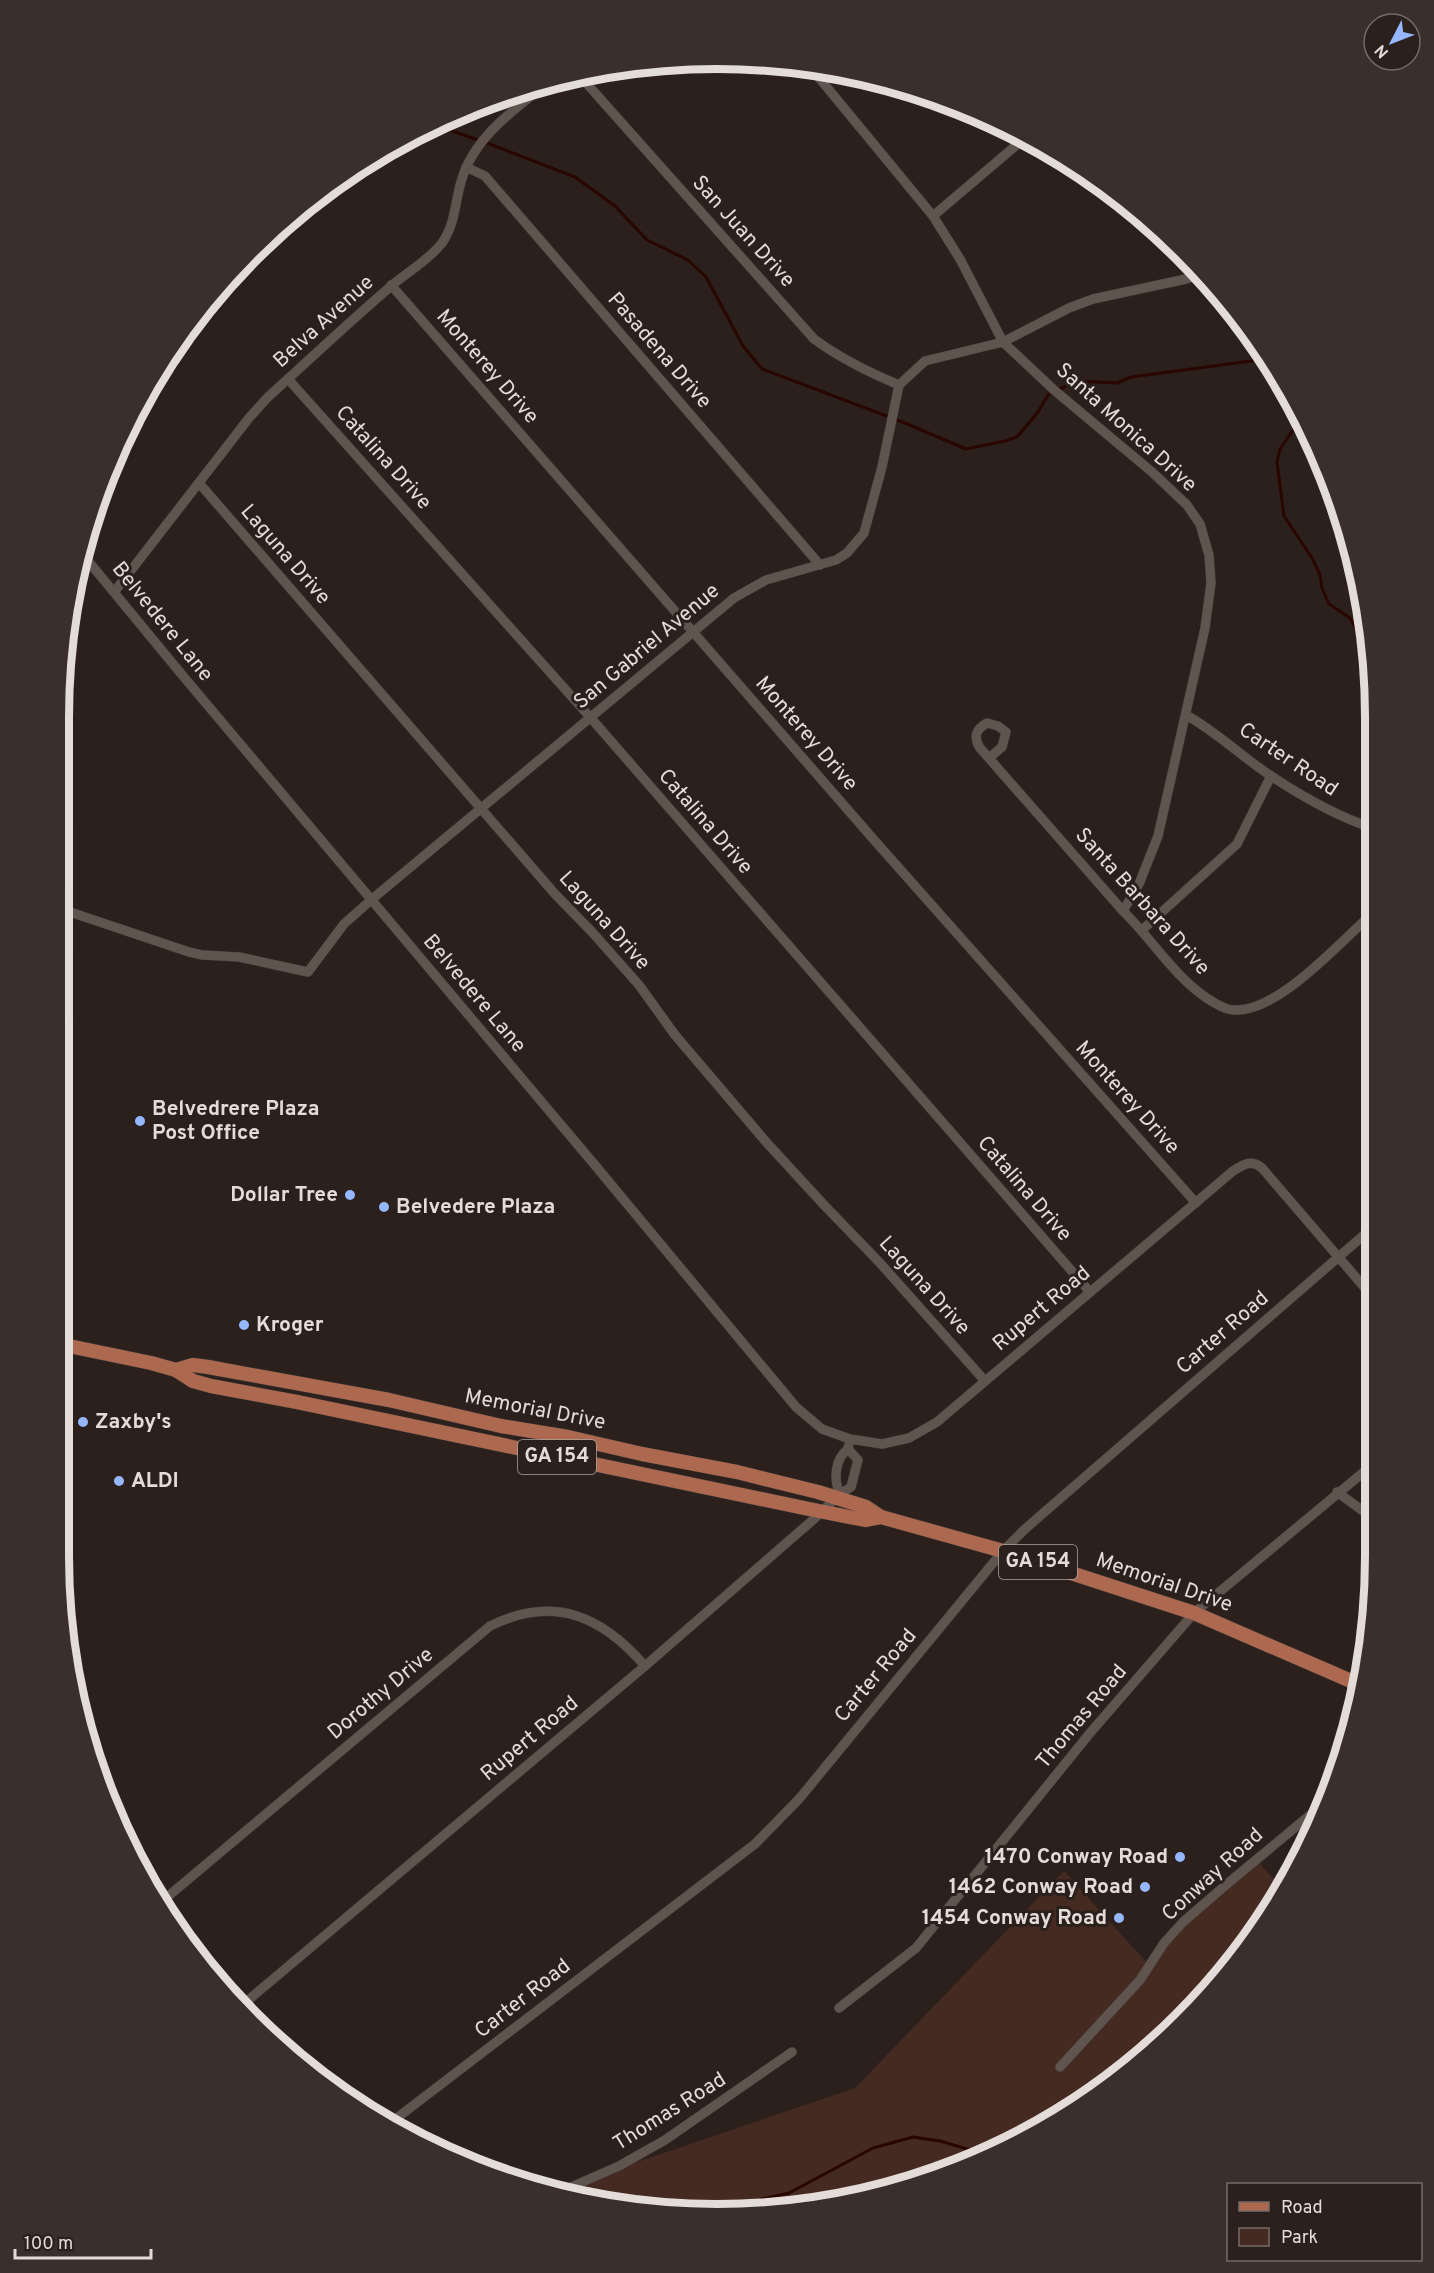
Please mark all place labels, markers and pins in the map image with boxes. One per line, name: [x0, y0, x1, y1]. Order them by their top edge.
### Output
place label: Belvedrere Plaza Post Office: [152, 1096, 320, 1147]
marker: Belvedrere Plaza Post Office: [133, 1114, 147, 1128]
place label: Dollar Tree: [230, 1182, 338, 1209]
marker: Dollar Tree: [343, 1188, 357, 1202]
place label: Belvedere Plaza: [396, 1194, 555, 1221]
marker: Belvedere Plaza: [377, 1200, 391, 1214]
place label: Kroger: [256, 1312, 324, 1339]
marker: Kroger: [237, 1318, 251, 1332]
place label: Zaxby's: [95, 1409, 172, 1436]
marker: Zaxby's: [76, 1415, 90, 1429]
place label: ALDI: [131, 1468, 179, 1495]
marker: ALDI: [112, 1474, 126, 1488]
place label: 1470 Conway Road: [984, 1844, 1168, 1871]
marker: 1470 Conway Road: [1173, 1850, 1187, 1864]
place label: 1462 Conway Road: [949, 1874, 1133, 1901]
marker: 1462 Conway Road: [1138, 1880, 1152, 1894]
place label: 1454 Conway Road: [922, 1905, 1107, 1932]
marker: 1454 Conway Road: [1112, 1911, 1126, 1925]

